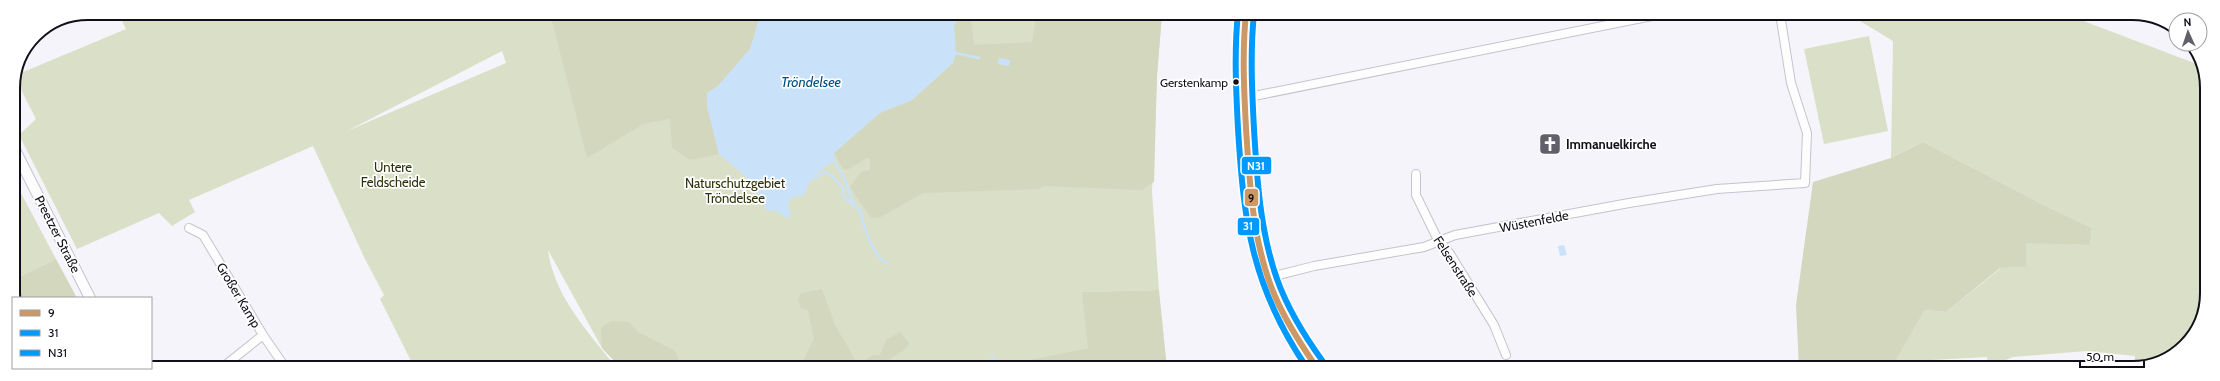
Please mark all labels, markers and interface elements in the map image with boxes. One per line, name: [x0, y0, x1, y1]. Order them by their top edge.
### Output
north arrow: [2168, 12, 2208, 52]
text: N: [2183, 15, 2192, 29]
water label: Tröndelsee: [781, 73, 842, 91]
place label: Gerstenkamp: [1160, 75, 1228, 90]
marker: Gerstenkamp: [1231, 77, 1241, 87]
church icon: Immanuelkirche: [1537, 131, 1563, 157]
place label: Immanuelkirche: [1566, 136, 1657, 152]
line badge: N31: [1241, 156, 1272, 175]
park label: Untere Feldscheide: [361, 159, 426, 190]
text: N31: [1247, 159, 1265, 173]
park label: Naturschutzgebiet Tröndelsee: [685, 175, 786, 206]
line badge: 9: [1244, 188, 1259, 207]
text: 9: [1248, 191, 1254, 205]
street label: Preetzer Straße: [32, 193, 85, 276]
street label: Wüstenfelde: [1498, 206, 1570, 236]
line badge: 31: [1237, 217, 1260, 236]
text: 31: [1243, 219, 1253, 233]
street label: Felsenstraße: [1430, 233, 1482, 300]
street label: Großer Kamp: [213, 260, 265, 330]
legend: [12, 297, 152, 369]
text: 9: [48, 305, 55, 320]
text: 31: [48, 325, 58, 340]
scale bar: [2080, 343, 2144, 369]
text: N31: [48, 345, 67, 360]
text: 50 m: [2086, 349, 2114, 364]

